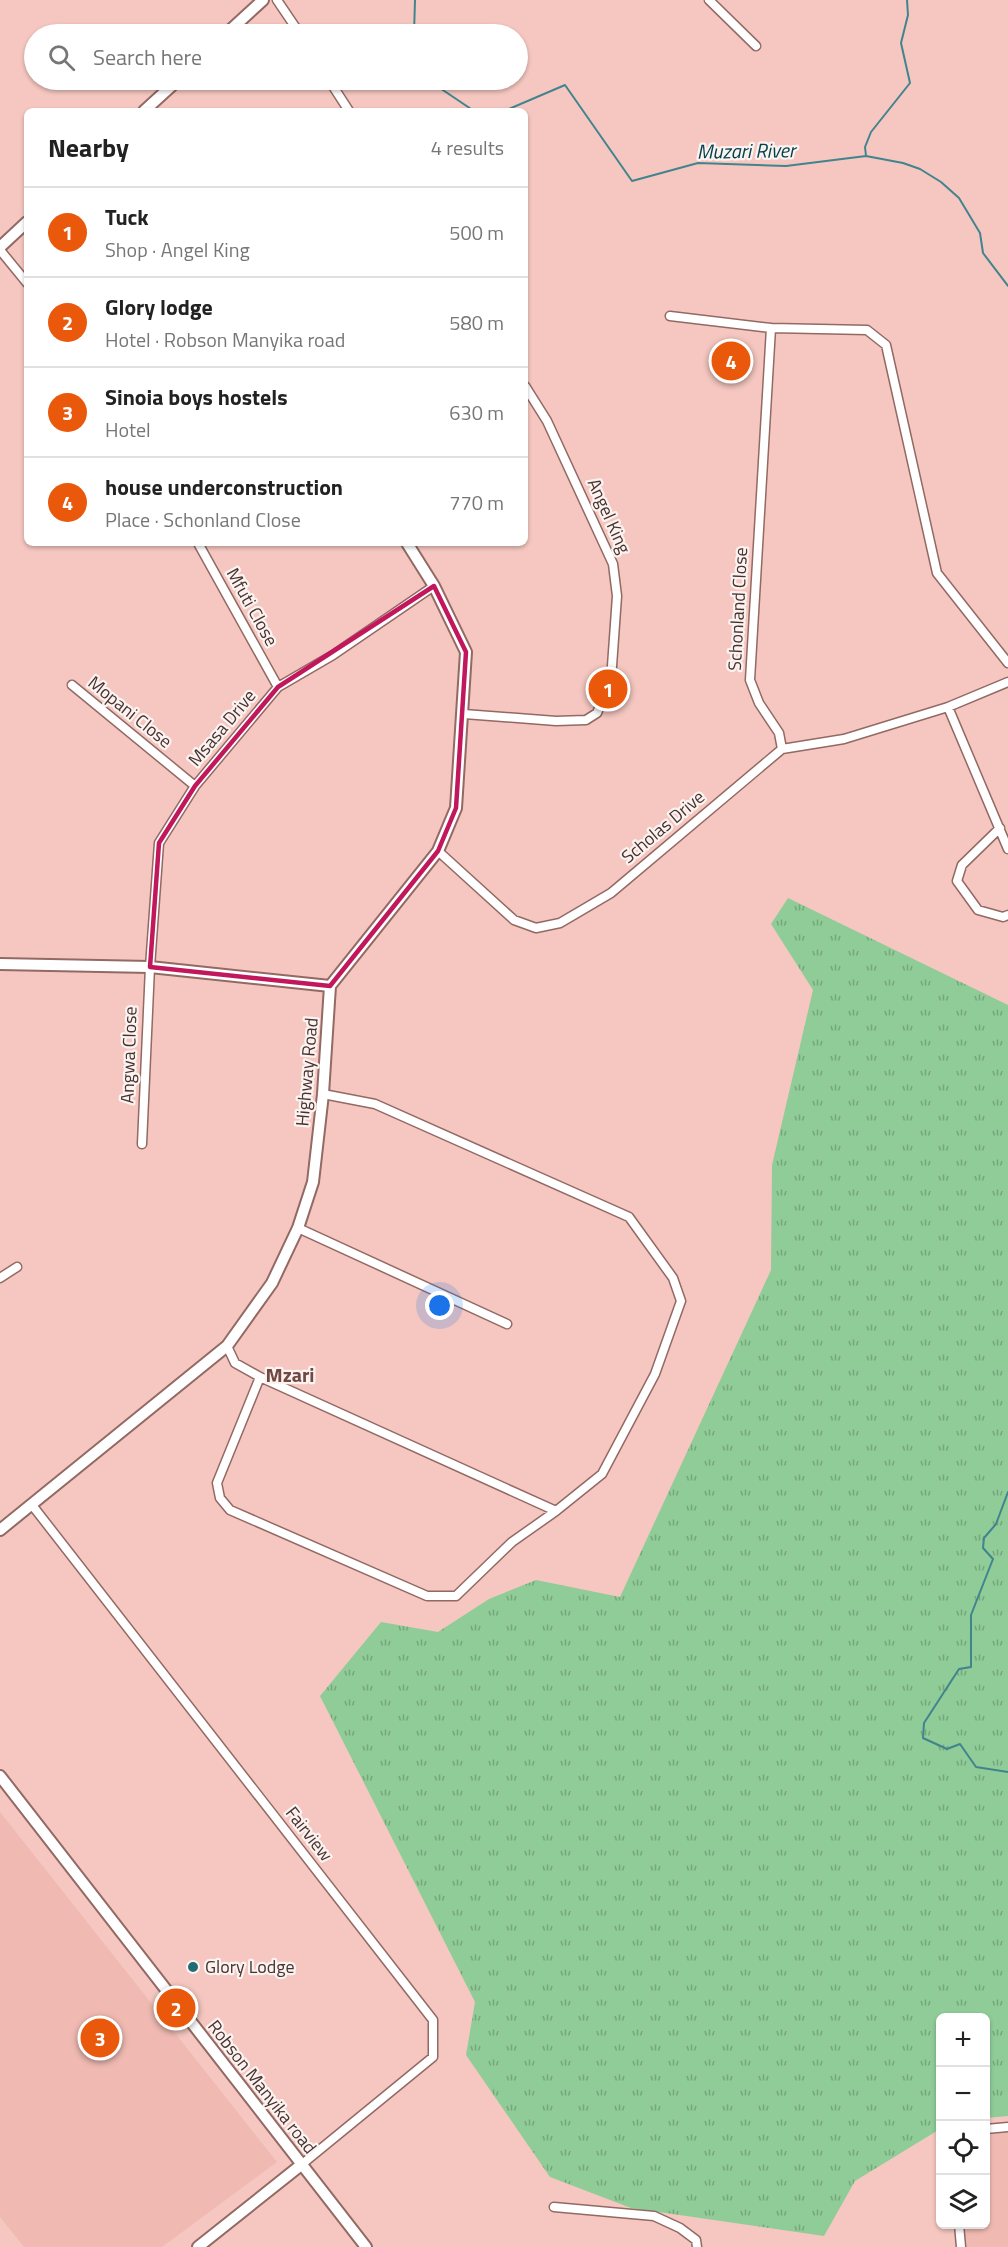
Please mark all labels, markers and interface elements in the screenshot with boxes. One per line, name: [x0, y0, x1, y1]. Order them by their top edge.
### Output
search box: [24, 24, 528, 90]
text: Search here: [93, 40, 202, 74]
icon: search: [45, 41, 78, 74]
text: Nearby: [48, 128, 129, 167]
text: 4 results: [431, 132, 504, 163]
water label: Muzari River: [696, 134, 798, 167]
text: Tuck: [105, 200, 149, 234]
text: 1: [62, 217, 73, 248]
text: 500 m: [449, 217, 504, 248]
text: Shop · Angel King: [105, 234, 250, 265]
text: Glory lodge: [105, 290, 213, 324]
text: 2: [62, 307, 73, 338]
text: 580 m: [449, 307, 504, 338]
text: Hotel · Robson Manyika road: [105, 324, 345, 355]
pin: 4: [712, 338, 750, 384]
text: Sinoia boys hostels: [105, 380, 288, 414]
text: 3: [62, 397, 73, 428]
text: 630 m: [449, 397, 504, 428]
text: Hotel: [105, 414, 151, 445]
text: house underconstruction: [105, 470, 343, 504]
street label: Angel King: [581, 474, 638, 558]
text: 4: [62, 487, 73, 518]
text: 770 m: [449, 487, 504, 518]
text: Place · Schonland Close: [105, 504, 301, 535]
street label: Schonland Close: [721, 547, 754, 671]
street label: Mfuti Close: [220, 563, 285, 651]
pin: 1: [588, 666, 628, 712]
street label: Mopani Close: [82, 669, 178, 754]
street label: Msasa Drive: [181, 683, 262, 772]
street label: Scholas Drive: [615, 784, 710, 870]
street label: Angwa Close: [113, 1006, 144, 1104]
street label: Highway Road: [288, 1016, 325, 1127]
your location: [425, 1291, 454, 1320]
district label: Mzari: [265, 1359, 315, 1390]
street label: Fairview: [279, 1800, 340, 1867]
place label: Glory Lodge: [205, 1953, 295, 1980]
marker: Glory Lodge: [186, 1960, 200, 1974]
pin: 2: [156, 1986, 195, 2030]
map controls: [936, 2013, 990, 2229]
button: +: [936, 2013, 990, 2067]
street label: Robson Manyika road: [201, 2014, 323, 2159]
pin: 3: [80, 2016, 120, 2060]
button: −: [936, 2067, 990, 2121]
button: locate: [936, 2121, 990, 2175]
button: layers: [936, 2175, 990, 2229]

